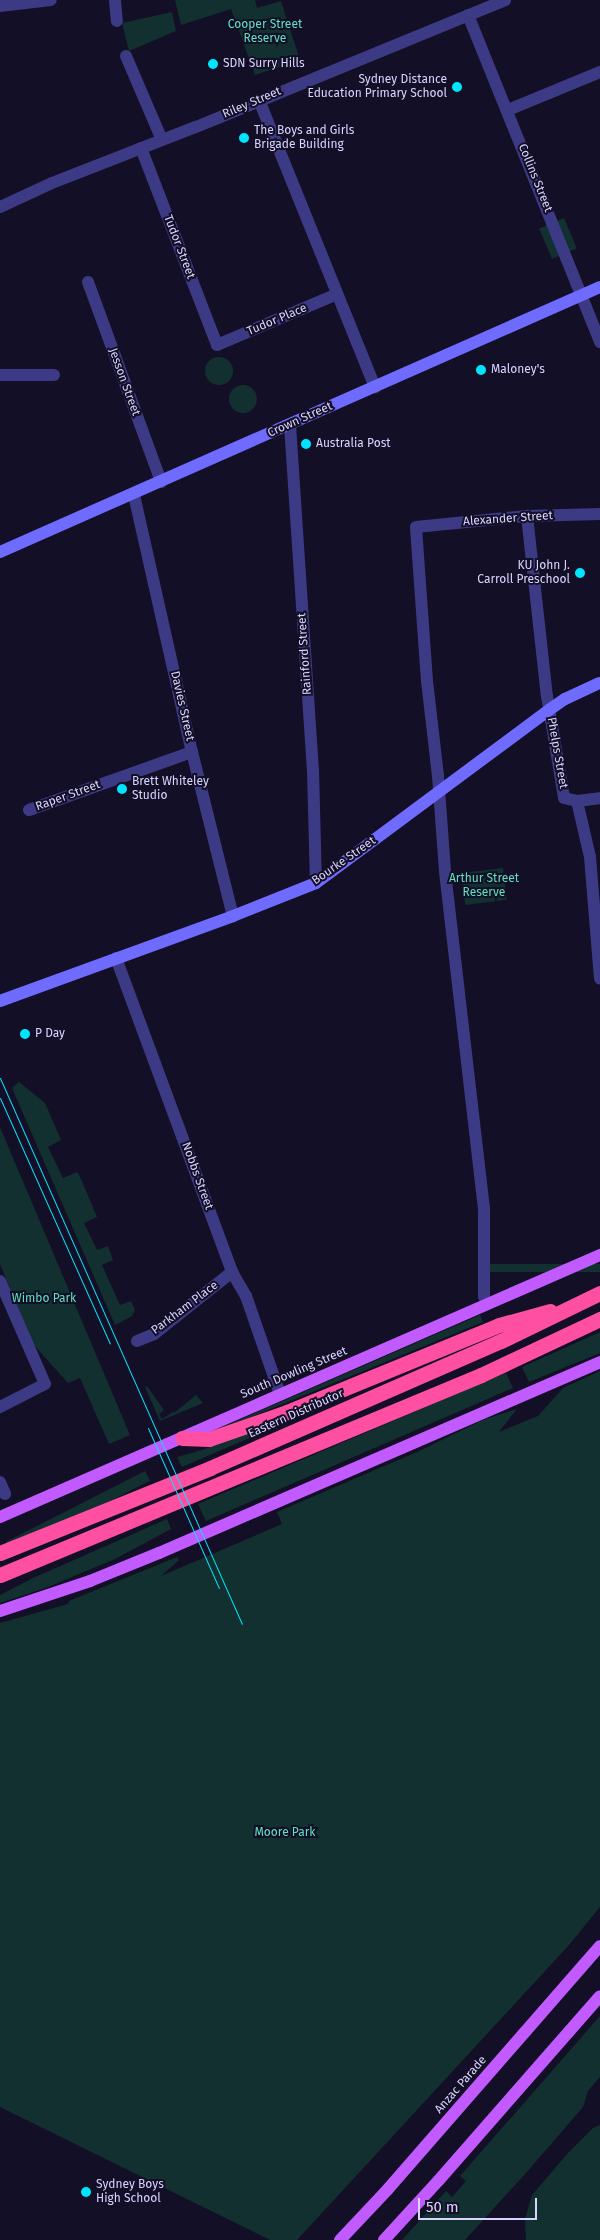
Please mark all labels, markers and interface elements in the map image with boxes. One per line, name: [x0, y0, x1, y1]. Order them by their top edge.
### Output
park label: Cooper Street Reserve: [228, 18, 302, 46]
place label: SDN Surry Hills: [223, 57, 305, 71]
marker: SDN Surry Hills: [207, 58, 219, 70]
place label: Sydney Distance Education Primary School: [307, 73, 447, 101]
marker: Sydney Distance Education Primary School: [451, 81, 463, 93]
street label: Riley Street: [221, 84, 283, 122]
place label: The Boys and Girls Brigade Building: [254, 124, 354, 152]
marker: The Boys and Girls Brigade Building: [238, 132, 250, 144]
street label: Collins Street: [515, 142, 555, 214]
street label: Tudor Street: [160, 213, 198, 281]
street label: Tudor Place: [245, 301, 309, 339]
street label: Jesson Street: [105, 346, 143, 418]
place label: Maloney's: [491, 363, 545, 377]
marker: Maloney's: [475, 364, 487, 376]
street label: Crown Street: [265, 399, 335, 441]
place label: Australia Post: [316, 437, 391, 451]
marker: Australia Post: [300, 438, 312, 450]
street label: Alexander Street: [463, 509, 553, 529]
place label: KU John J. Carroll Preschool: [477, 559, 570, 587]
marker: KU John J. Carroll Preschool: [574, 567, 586, 579]
street label: Rainford Street: [295, 613, 315, 695]
street label: Davies Street: [167, 670, 197, 742]
street label: Phelps Street: [544, 716, 570, 790]
place label: Brett Whiteley Studio: [132, 775, 209, 803]
street label: Raper Street: [34, 778, 102, 814]
marker: Brett Whiteley Studio: [116, 783, 128, 795]
street label: Bourke Street: [309, 834, 379, 888]
park label: Arthur Street Reserve: [449, 872, 519, 900]
place label: P Day: [35, 1027, 65, 1041]
marker: P Day: [19, 1028, 31, 1040]
street label: Nobbs Street: [178, 1140, 216, 1212]
street label: Parkham Place: [149, 1278, 221, 1338]
park label: Wimbo Park: [12, 1292, 76, 1306]
street label: South Dowling Street: [239, 1344, 349, 1402]
street label: Eastern Distributor: [246, 1387, 346, 1441]
park label: Moore Park: [255, 1826, 315, 1840]
street label: Anzac Parade: [432, 2053, 490, 2117]
place label: Sydney Boys High School: [96, 2178, 164, 2206]
marker: Sydney Boys High School: [80, 2186, 92, 2198]
scale bar: [420, 2188, 539, 2220]
text: 50 m: [426, 2198, 459, 2216]

